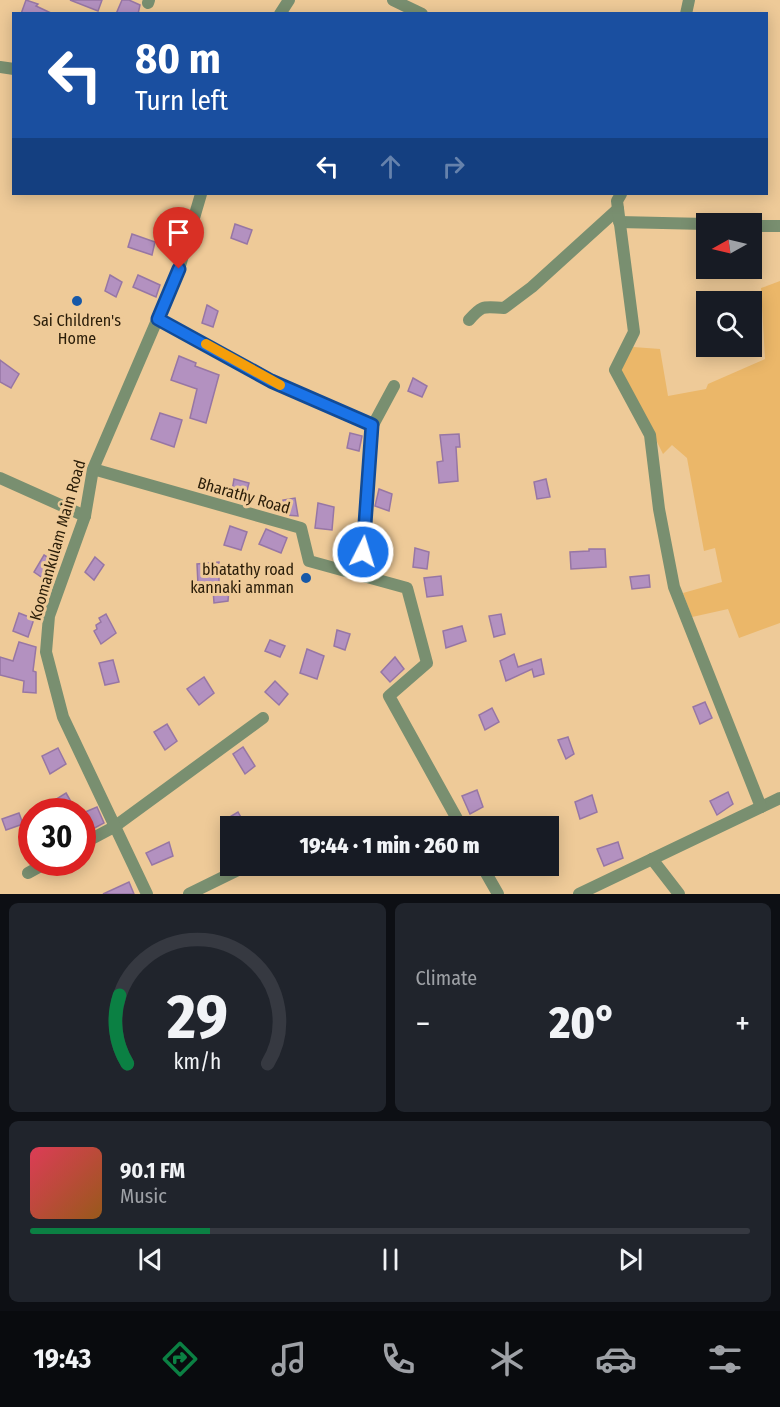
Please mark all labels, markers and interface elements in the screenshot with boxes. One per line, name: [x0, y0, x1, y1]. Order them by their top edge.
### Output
text: 80 m: [135, 34, 221, 84]
icon: left: [36, 36, 114, 114]
text: Turn left: [135, 85, 228, 117]
icon: left: [311, 150, 344, 183]
icon: ahead: [374, 150, 407, 183]
icon: right: [437, 150, 470, 183]
pin: [153, 207, 204, 269]
north arrow: [696, 213, 762, 279]
map controls: [696, 213, 762, 357]
icon: arrive: [162, 216, 195, 249]
button: search: [696, 291, 762, 357]
marker: Sai Children's Home: [70, 294, 84, 308]
place label: Sai Children's Home: [33, 311, 121, 348]
street label: Koomankulam Main Road: [25, 458, 89, 623]
street label: Bharathy Road: [195, 473, 292, 518]
position arrow: [331, 520, 395, 584]
place label: bhatathy road kannaki amman: [190, 560, 294, 597]
marker: bhatathy road kannaki amman: [299, 571, 313, 585]
speed limit sign: 30: [18, 798, 96, 876]
text: 19:44 · 1 min · 260 m: [299, 832, 480, 859]
text: Climate: [416, 966, 477, 990]
text: 29: [166, 980, 228, 1055]
text: 20°: [549, 996, 616, 1050]
text: −: [416, 1004, 430, 1044]
text: +: [735, 1004, 750, 1044]
text: km/h: [173, 1050, 221, 1076]
text: 90.1 FM: [120, 1157, 185, 1184]
text: Music: [120, 1184, 167, 1208]
icon: previous: [134, 1243, 167, 1276]
icon: pause: [374, 1243, 407, 1276]
icon: next: [614, 1243, 647, 1276]
icon: directions: [159, 1338, 201, 1380]
icon: music: [268, 1338, 310, 1380]
icon: phone: [377, 1338, 419, 1380]
icon: climate: [486, 1338, 528, 1380]
icon: car: [595, 1338, 637, 1380]
icon: filters: [704, 1338, 746, 1380]
text: 19:43: [34, 1343, 91, 1375]

